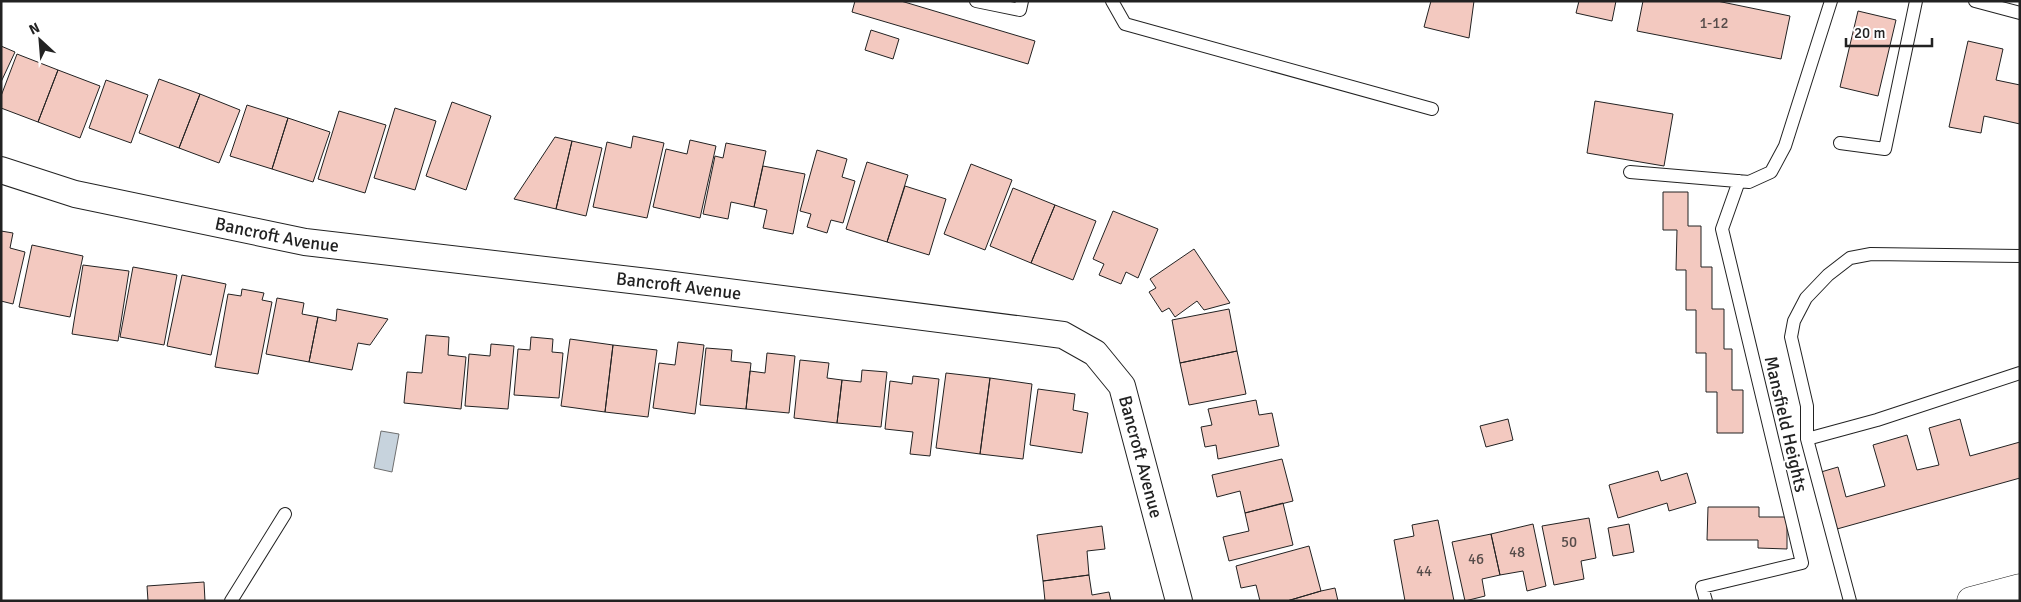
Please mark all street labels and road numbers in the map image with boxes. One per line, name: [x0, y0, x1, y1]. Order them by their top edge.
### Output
street label: Bancroft Avenue: [213, 212, 340, 257]
street label: Bancroft Avenue: [615, 267, 743, 305]
street label: Mansfield Heights: [1760, 354, 1812, 494]
street label: Bancroft Avenue: [1114, 393, 1168, 520]

